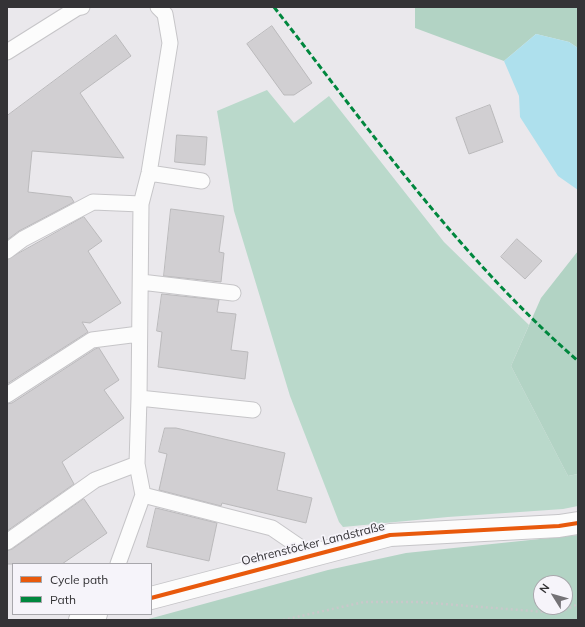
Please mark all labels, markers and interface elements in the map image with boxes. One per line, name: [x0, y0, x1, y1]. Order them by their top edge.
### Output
street label: Oehrenstöcker Landstraße: [240, 519, 386, 569]
legend: [12, 563, 152, 615]
text: Cycle path: [50, 572, 108, 587]
north arrow: [533, 575, 573, 615]
text: N: [536, 581, 552, 596]
text: Path: [50, 592, 76, 607]

